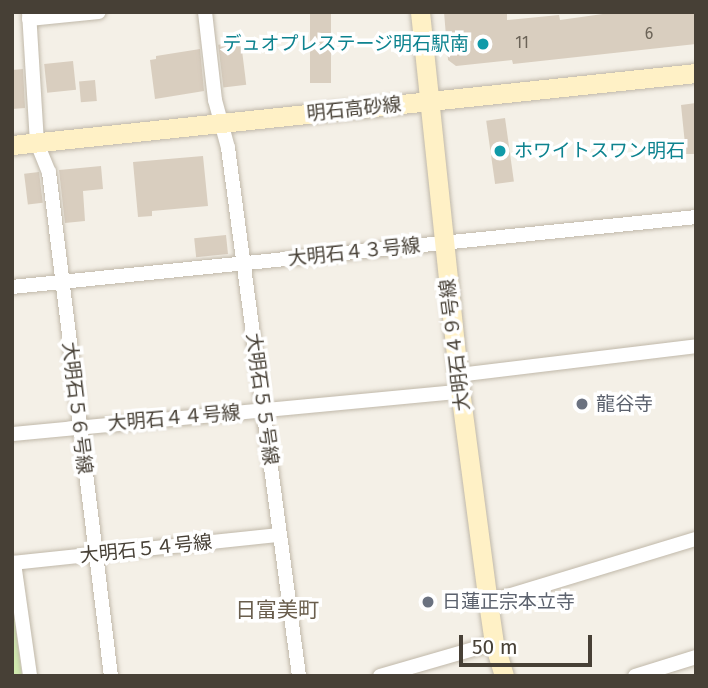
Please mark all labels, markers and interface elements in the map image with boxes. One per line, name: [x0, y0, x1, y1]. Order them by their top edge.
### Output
house number: 6: [645, 24, 653, 44]
place label: デュオプレステージ明石駅南: [222, 33, 469, 55]
house number: 11: [515, 33, 529, 53]
marker: デュオプレステージ明石駅南: [475, 36, 491, 52]
street label: 明石高砂線: [306, 93, 402, 125]
place label: ホワイトスワン明石: [514, 140, 685, 162]
marker: ホワイトスワン明石: [492, 143, 508, 159]
street label: 大明石４３号線: [287, 234, 421, 270]
street label: 大明石４９号線: [436, 278, 474, 412]
street label: 大明石５５号線: [241, 332, 283, 466]
street label: 大明石５６号線: [58, 341, 96, 475]
place label: 龍谷寺: [596, 393, 653, 415]
marker: 龍谷寺: [574, 396, 590, 412]
street label: 大明石４４号線: [107, 401, 241, 435]
street label: 大明石５４号線: [79, 531, 213, 567]
place label: 日蓮正宗本立寺: [442, 591, 575, 613]
marker: 日蓮正宗本立寺: [420, 594, 436, 610]
district label: 日富美町: [235, 597, 319, 623]
scale bar: [463, 622, 596, 666]
text: 50 m: [472, 634, 518, 660]

